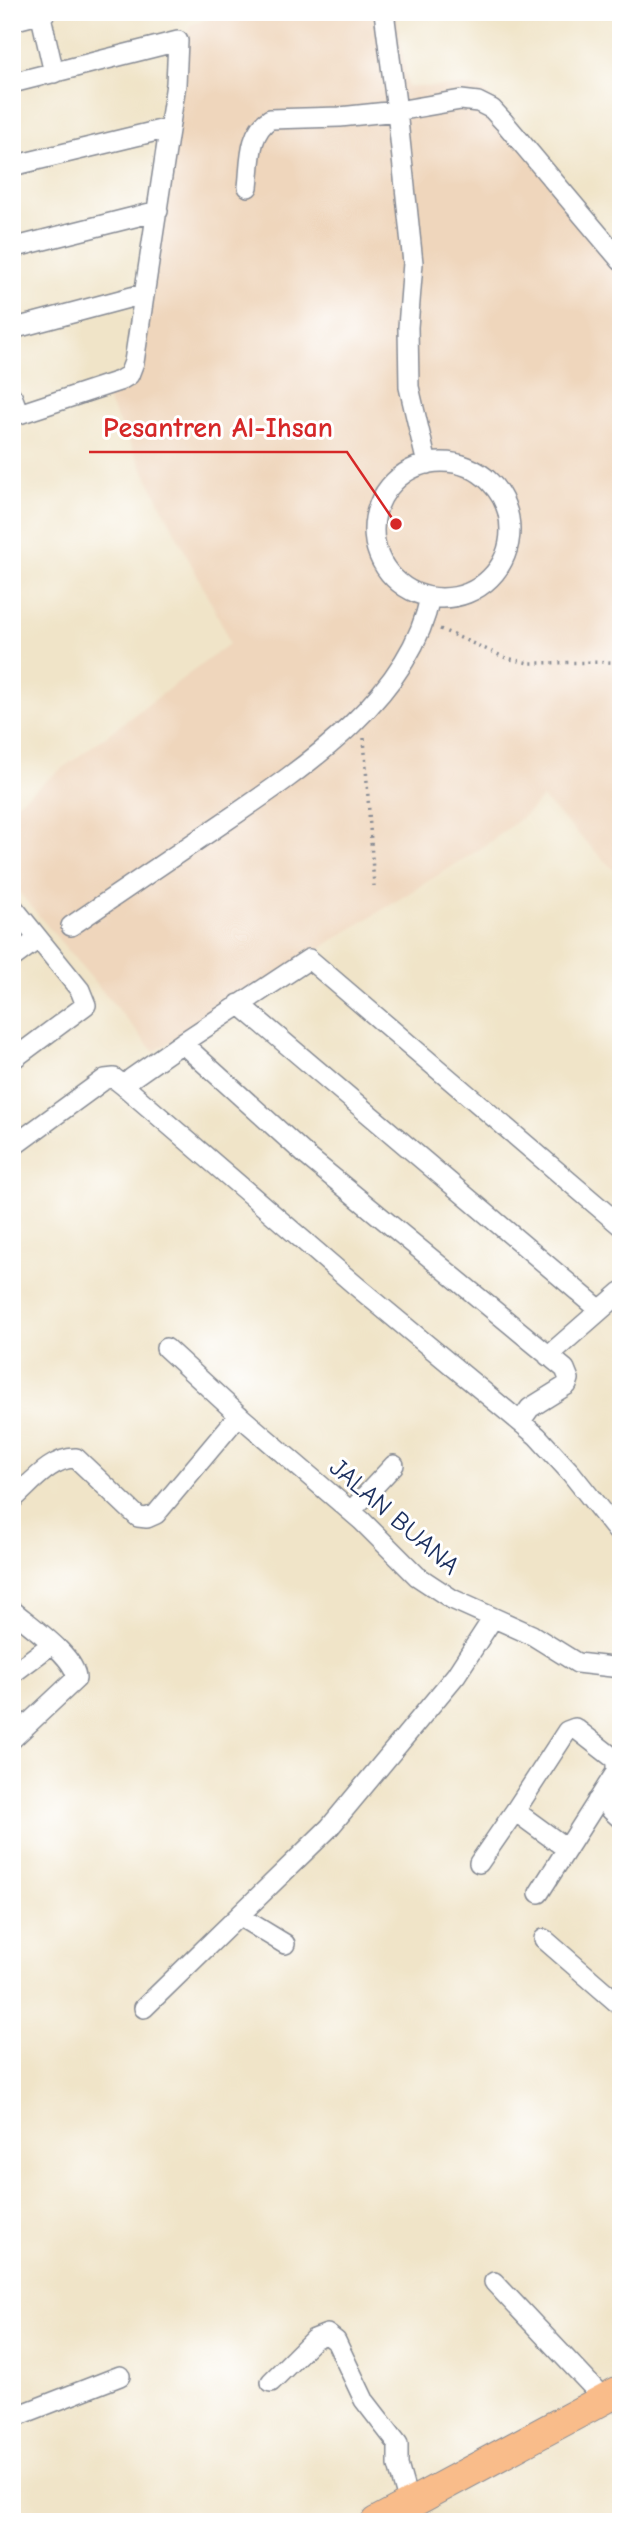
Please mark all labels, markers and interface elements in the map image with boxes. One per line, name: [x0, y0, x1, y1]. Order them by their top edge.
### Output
callout: Pesantren Al-Ihsan: [89, 403, 347, 452]
text: Pesantren Al-Ihsan: [103, 412, 333, 444]
street label: JALAN BUANA: [323, 1452, 465, 1581]

